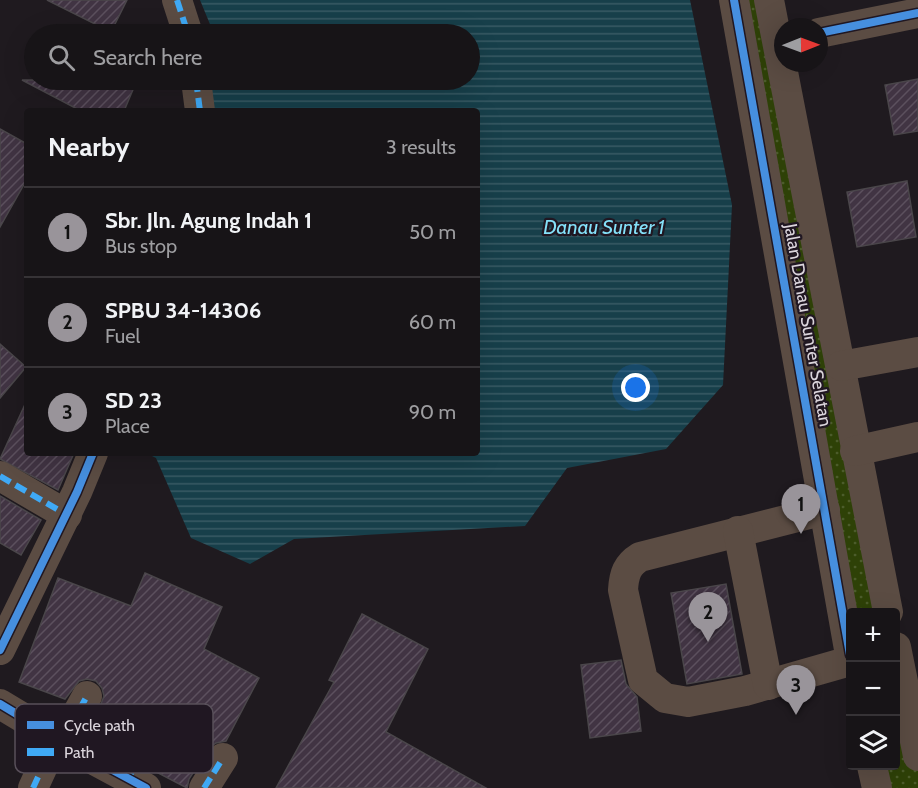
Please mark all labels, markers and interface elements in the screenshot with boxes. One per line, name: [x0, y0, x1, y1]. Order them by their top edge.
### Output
north arrow: [774, 18, 828, 72]
search box: [24, 24, 480, 90]
icon: search: [45, 41, 78, 74]
text: Search here: [93, 44, 202, 71]
text: Nearby: [48, 131, 129, 163]
text: 3 results: [386, 135, 456, 159]
text: Sbr. Jln. Agung Indah 1: [105, 207, 312, 234]
water label: Danau Sunter 1: [543, 215, 665, 239]
text: 1: [64, 220, 71, 244]
text: 50 m: [409, 220, 456, 244]
street label: Jalan Danau Sunter Selatan: [779, 221, 837, 428]
text: Bus stop: [105, 234, 177, 258]
text: SPBU 34-14306: [105, 297, 261, 324]
text: 2: [62, 310, 73, 334]
text: 60 m: [409, 310, 456, 334]
text: Fuel: [105, 324, 140, 348]
your location: [621, 373, 650, 402]
text: SD 23: [105, 387, 162, 414]
text: 3: [62, 400, 73, 424]
text: 90 m: [409, 400, 456, 424]
text: Place: [105, 414, 150, 438]
pin: 1: [782, 484, 820, 534]
pin: 2: [688, 592, 728, 642]
map controls: [846, 608, 900, 770]
button: +: [846, 608, 900, 662]
button: −: [846, 662, 900, 716]
pin: 3: [776, 666, 816, 715]
legend: [15, 704, 213, 773]
text: Cycle path: [64, 716, 135, 735]
button: layers: [846, 716, 900, 770]
text: Path: [64, 743, 95, 762]

